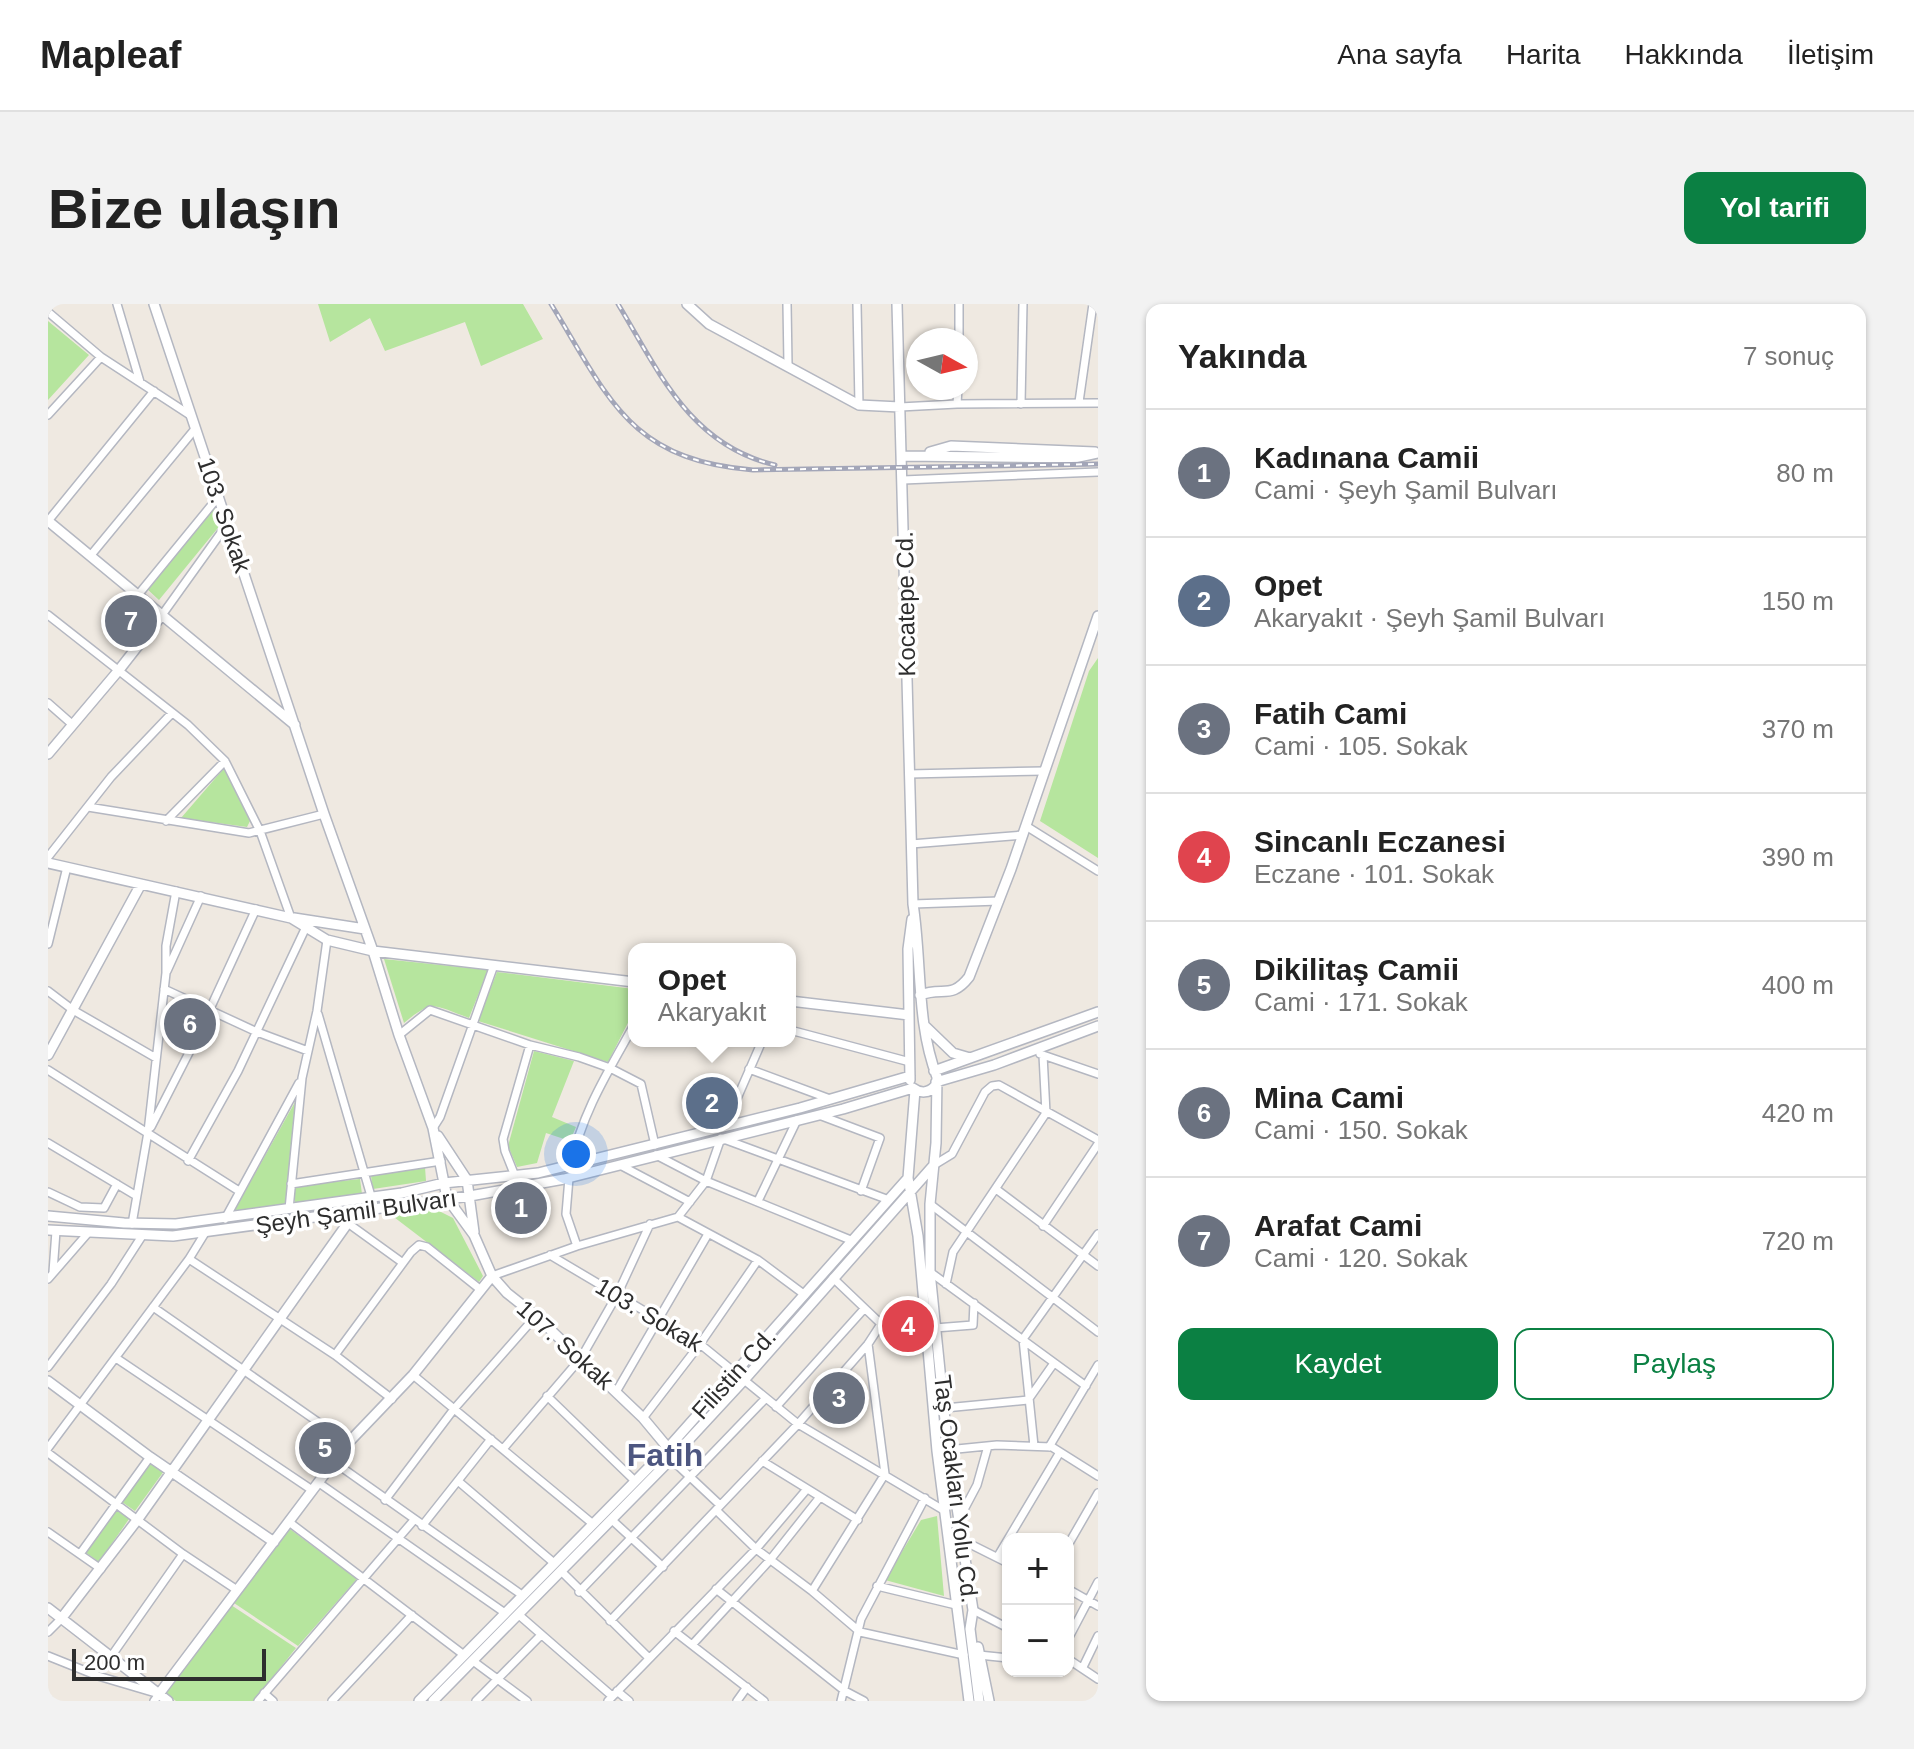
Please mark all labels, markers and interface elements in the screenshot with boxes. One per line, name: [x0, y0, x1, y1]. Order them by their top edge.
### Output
text: Mapleaf: [40, 34, 181, 76]
text: Ana sayfa: [1337, 39, 1462, 70]
text: Harita: [1506, 39, 1581, 70]
text: Hakkında: [1625, 39, 1743, 70]
text: İletişim: [1787, 39, 1874, 70]
button: Yol tarifi: [1684, 172, 1866, 244]
text: Bize ulaşın: [48, 177, 341, 240]
north arrow: [906, 328, 978, 400]
text: Yakında: [1178, 337, 1307, 375]
text: 7 sonuç: [1743, 341, 1834, 371]
text: Kadınana Camii: [1254, 441, 1479, 474]
street label: 103. Sokak: [192, 454, 257, 577]
text: 1: [1197, 458, 1211, 488]
text: 80 m: [1776, 458, 1834, 488]
text: Cami · Şeyh Şamil Bulvarı: [1254, 475, 1557, 505]
street label: Kocatepe Cd.: [891, 531, 920, 677]
text: Opet: [1254, 569, 1322, 602]
text: 2: [1197, 586, 1211, 616]
text: 150 m: [1762, 586, 1834, 616]
pin: 7: [105, 591, 157, 651]
text: Akaryakıt · Şeyh Şamil Bulvarı: [1254, 603, 1605, 633]
text: Fatih Cami: [1254, 697, 1407, 730]
text: 3: [1197, 714, 1211, 744]
text: 370 m: [1762, 714, 1834, 744]
text: Cami · 105. Sokak: [1254, 731, 1468, 761]
text: Sincanlı Eczanesi: [1254, 825, 1506, 858]
text: 4: [1197, 842, 1211, 872]
text: 390 m: [1762, 842, 1834, 872]
text: Eczane · 101. Sokak: [1254, 859, 1494, 889]
popup: [628, 943, 796, 1047]
text: Dikilitaş Camii: [1254, 953, 1459, 986]
text: Opet: [658, 963, 726, 996]
text: 5: [1197, 970, 1211, 1000]
text: 400 m: [1762, 970, 1834, 1000]
text: Cami · 171. Sokak: [1254, 987, 1468, 1017]
pin: 6: [164, 994, 216, 1054]
text: Akaryakıt: [658, 997, 766, 1027]
pin: 2: [686, 1073, 738, 1133]
text: Mina Cami: [1254, 1081, 1404, 1114]
text: 6: [1197, 1098, 1211, 1128]
text: 420 m: [1762, 1098, 1834, 1128]
text: Cami · 150. Sokak: [1254, 1115, 1468, 1145]
your location: [556, 1134, 596, 1174]
pin: 1: [495, 1178, 547, 1238]
street label: Şeyh Şamil Bulvarı: [254, 1184, 458, 1239]
text: Arafat Cami: [1254, 1209, 1422, 1242]
text: 7: [1197, 1226, 1211, 1256]
text: 720 m: [1762, 1226, 1834, 1256]
text: Cami · 120. Sokak: [1254, 1243, 1468, 1273]
street label: 103. Sokak: [591, 1272, 709, 1358]
street label: 107. Sokak: [512, 1294, 620, 1396]
pin: 4: [882, 1296, 934, 1356]
street label: Filistin Cd.: [686, 1323, 781, 1424]
button: Kaydet: [1178, 1328, 1498, 1400]
button: Paylaş: [1514, 1328, 1834, 1400]
pin: 3: [813, 1368, 865, 1428]
street label: Taş Ocakları Yolu Cd.: [929, 1373, 984, 1604]
pin: 5: [299, 1418, 351, 1478]
district label: Fatih: [627, 1437, 703, 1473]
map controls: [1002, 1533, 1074, 1677]
button: +: [1002, 1533, 1074, 1605]
button: −: [1002, 1605, 1074, 1677]
scale bar: [72, 1645, 266, 1681]
text: 200 m: [84, 1650, 145, 1675]

